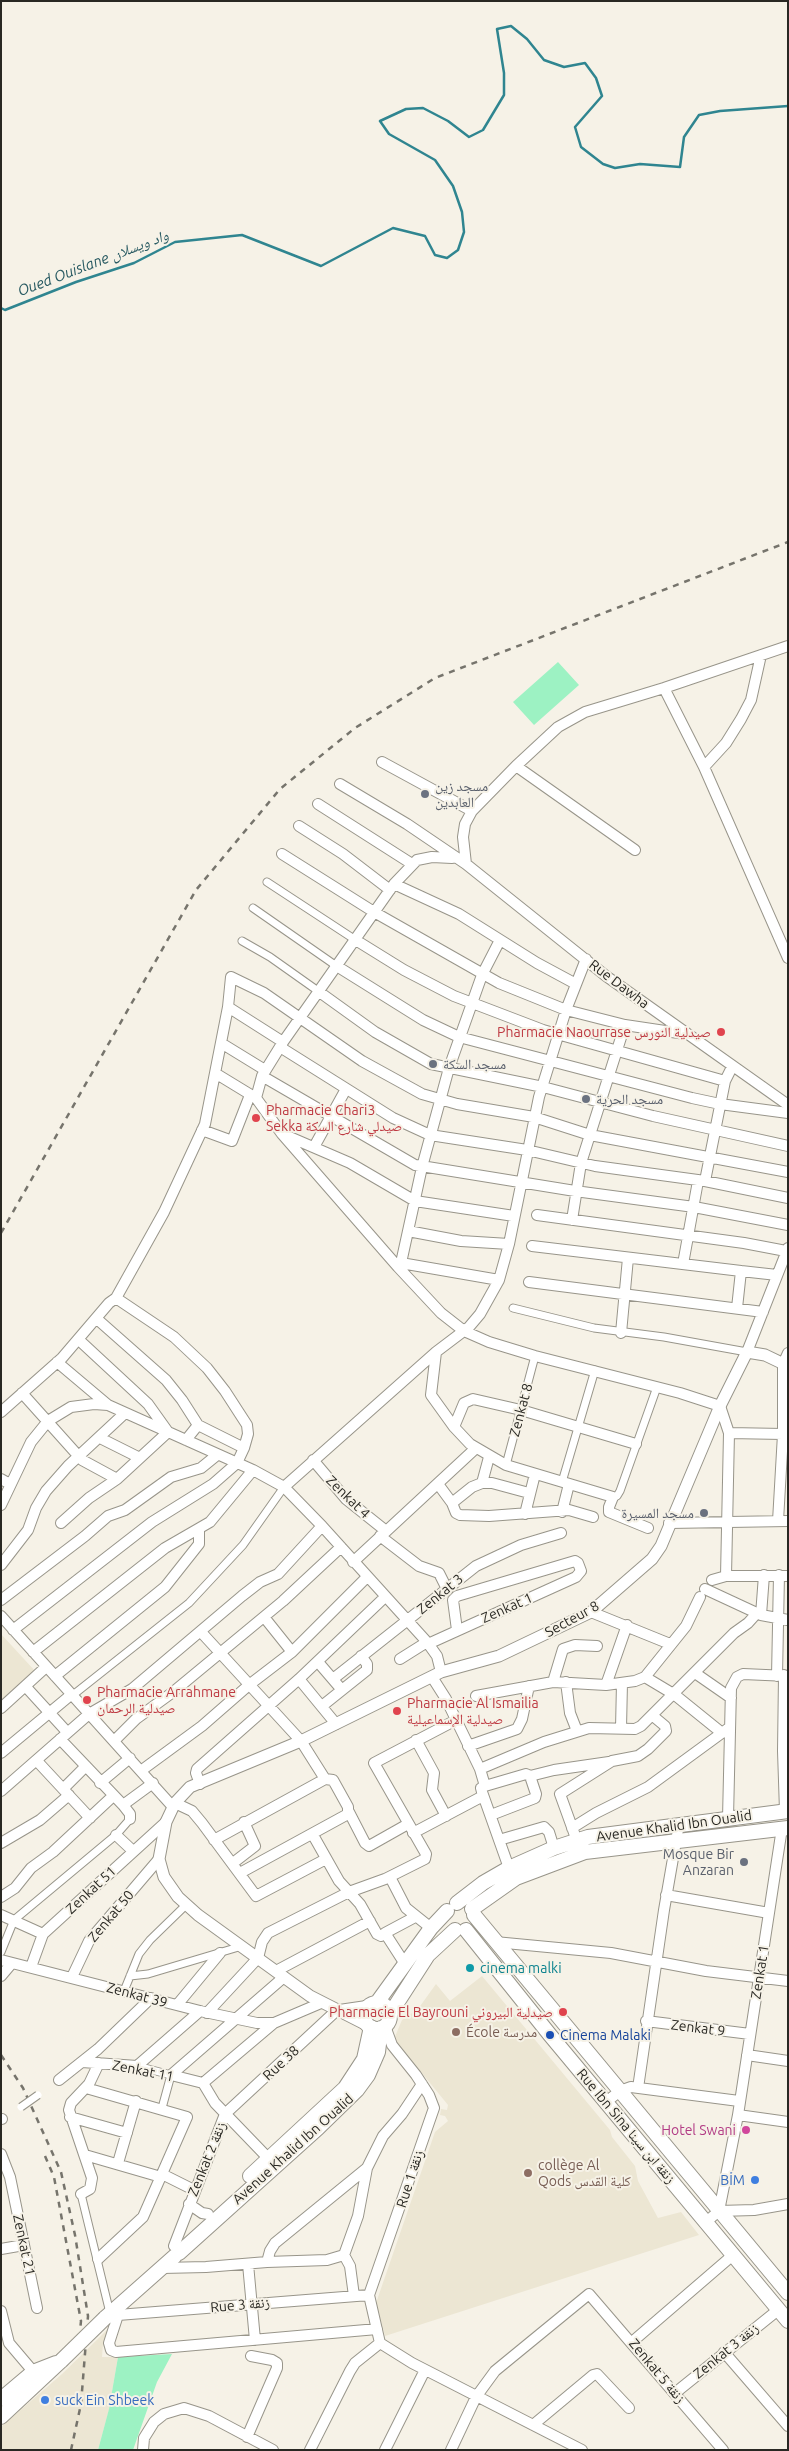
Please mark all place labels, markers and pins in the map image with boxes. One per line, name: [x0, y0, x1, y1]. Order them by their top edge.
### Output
place label: مسجد زين العابدين: [435, 778, 488, 810]
marker: مسجد زين العابدين: [419, 788, 431, 800]
place label: Pharmacie Naourrase صيدلية النورس: [497, 1024, 711, 1040]
marker: Pharmacie Naourrase صيدلية النورس: [715, 1026, 727, 1038]
place label: مسجد السكة: [443, 1056, 506, 1072]
marker: مسجد السكة: [427, 1058, 439, 1070]
place label: مسجد الحرية: [596, 1091, 663, 1107]
marker: مسجد الحرية: [580, 1093, 592, 1105]
place label: Pharmacie Chari3 Sekka صيدلي شارع السكة: [266, 1102, 402, 1134]
marker: Pharmacie Chari3 Sekka صيدلي شارع السكة: [250, 1112, 262, 1124]
place label: مسجد المسيرة: [621, 1505, 694, 1521]
marker: مسجد المسيرة: [698, 1507, 710, 1519]
place label: Pharmacie Arrahmane صيدلية الرحمان: [97, 1684, 236, 1716]
marker: Pharmacie Arrahmane صيدلية الرحمان: [81, 1694, 93, 1706]
place label: Pharmacie Al Ismailia صيدلية الإسماعيلية: [407, 1695, 539, 1728]
marker: Pharmacie Al Ismailia صيدلية الإسماعيلية: [391, 1705, 403, 1717]
place label: Mosque Bir Anzaran: [663, 1846, 734, 1878]
marker: Mosque Bir Anzaran: [738, 1856, 750, 1868]
place label: cinema malki: [480, 1960, 562, 1976]
marker: cinema malki: [464, 1962, 476, 1974]
place label: Pharmacie El Bayrouni صيدلية البيروني: [329, 2004, 553, 2020]
marker: Pharmacie El Bayrouni صيدلية البيروني: [557, 2006, 569, 2018]
place label: École مدرسة: [466, 2024, 537, 2040]
marker: École مدرسة: [450, 2026, 462, 2038]
place label: Cinema Malaki: [560, 2027, 651, 2043]
marker: Cinema Malaki: [544, 2029, 556, 2041]
place label: Hotel Swani: [661, 2122, 736, 2138]
marker: Hotel Swani: [740, 2124, 752, 2136]
place label: collège Al Qods كلية القدس: [538, 2157, 631, 2190]
marker: collège Al Qods كلية القدس: [522, 2167, 534, 2179]
place label: BİM: [720, 2172, 745, 2188]
marker: BİM: [749, 2174, 761, 2186]
place label: suck Ein Shbeek: [55, 2392, 154, 2408]
marker: suck Ein Shbeek: [39, 2394, 51, 2406]

